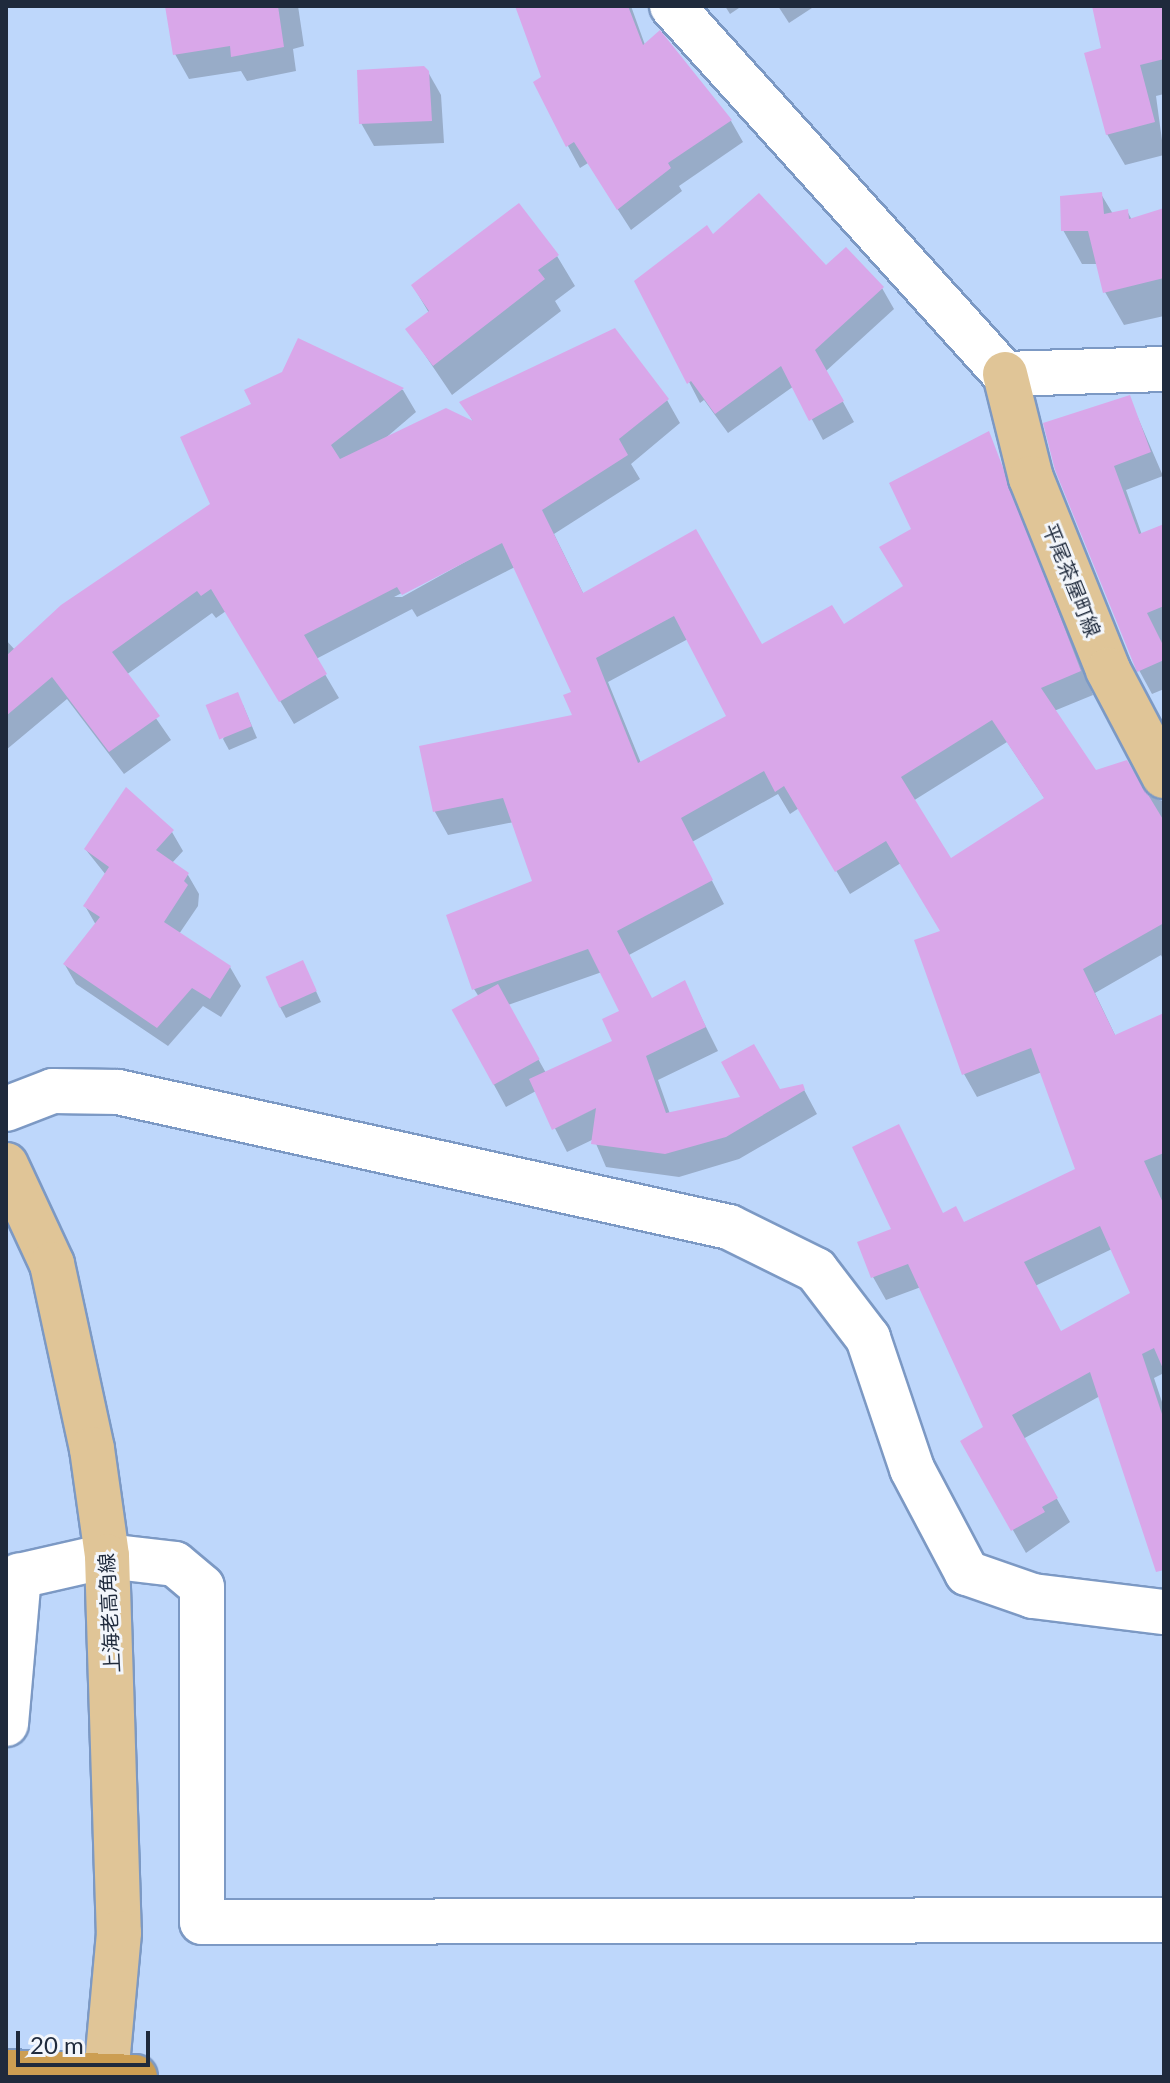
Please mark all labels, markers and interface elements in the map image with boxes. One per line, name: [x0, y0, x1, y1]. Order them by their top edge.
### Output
street label: 平尾茶屋町線: [1038, 520, 1106, 640]
street label: 上海老高角線: [94, 1552, 124, 1674]
scale bar: [20, 2015, 154, 2065]
text: 20 m: [30, 2030, 84, 2059]

